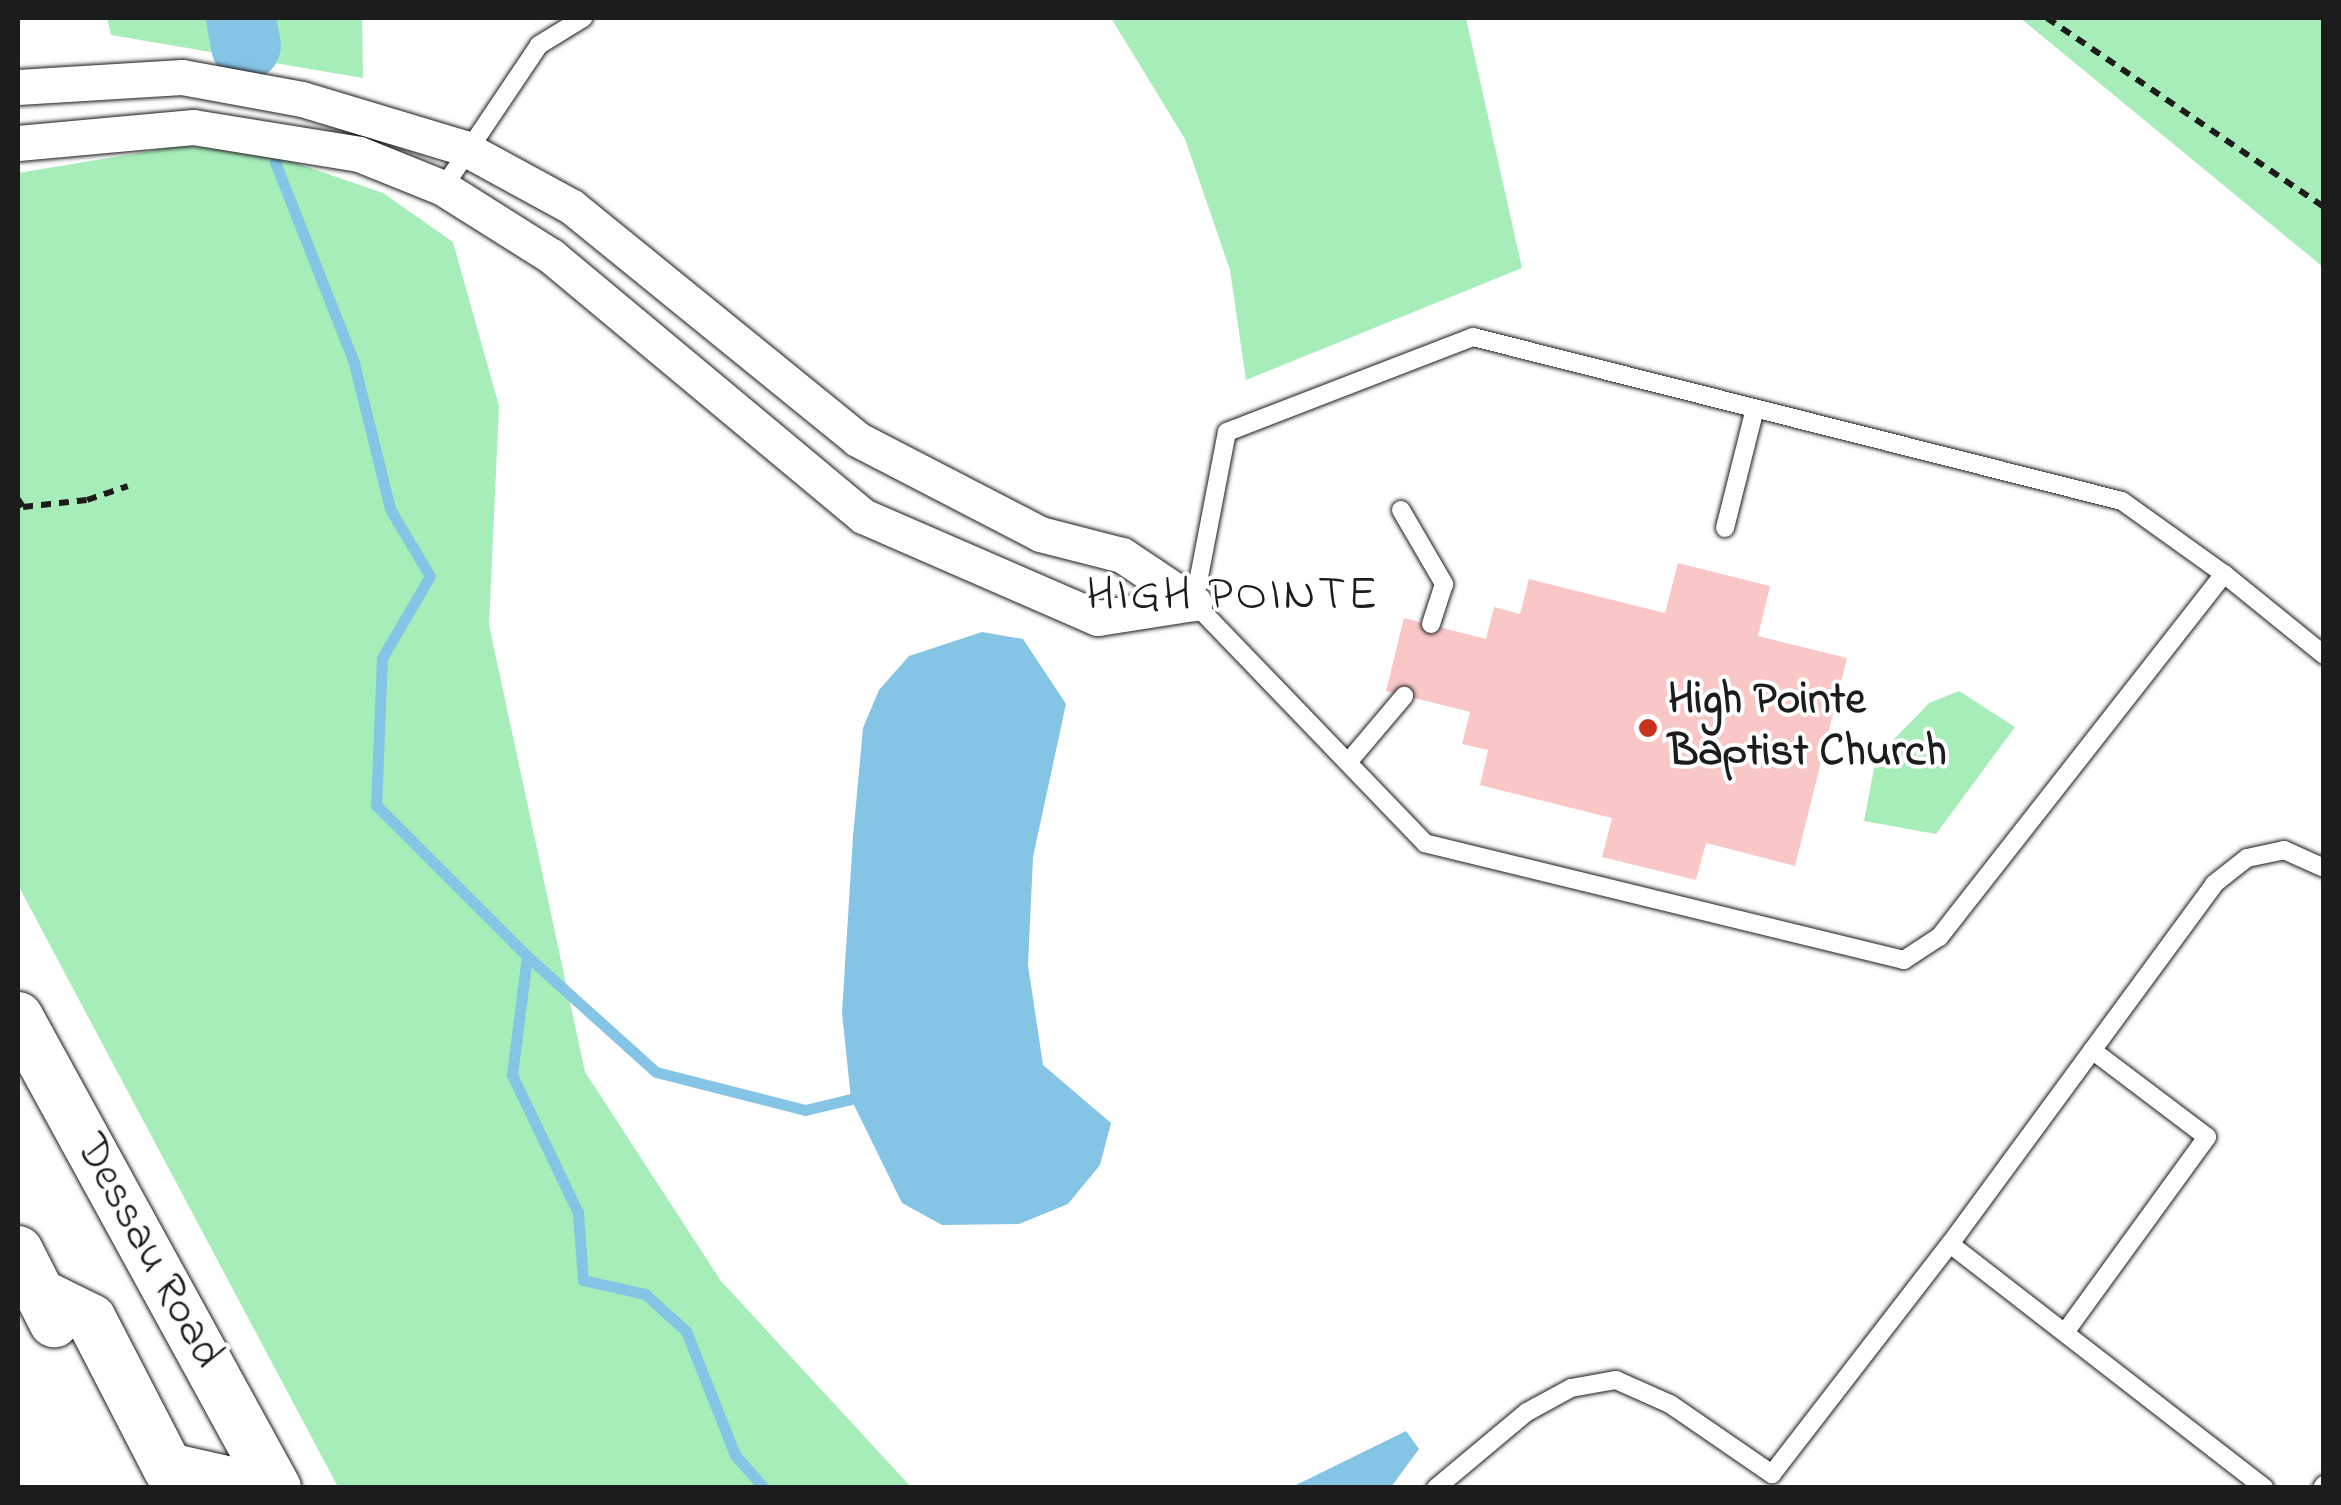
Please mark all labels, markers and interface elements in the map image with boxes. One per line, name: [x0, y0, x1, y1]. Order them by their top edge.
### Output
district label: HIGH POINTE: [1086, 568, 1380, 626]
place label: High Pointe Baptist Church: [1668, 675, 1947, 781]
marker: High Pointe Baptist Church: [1637, 717, 1659, 739]
street label: Dessau Road: [61, 1126, 233, 1378]

